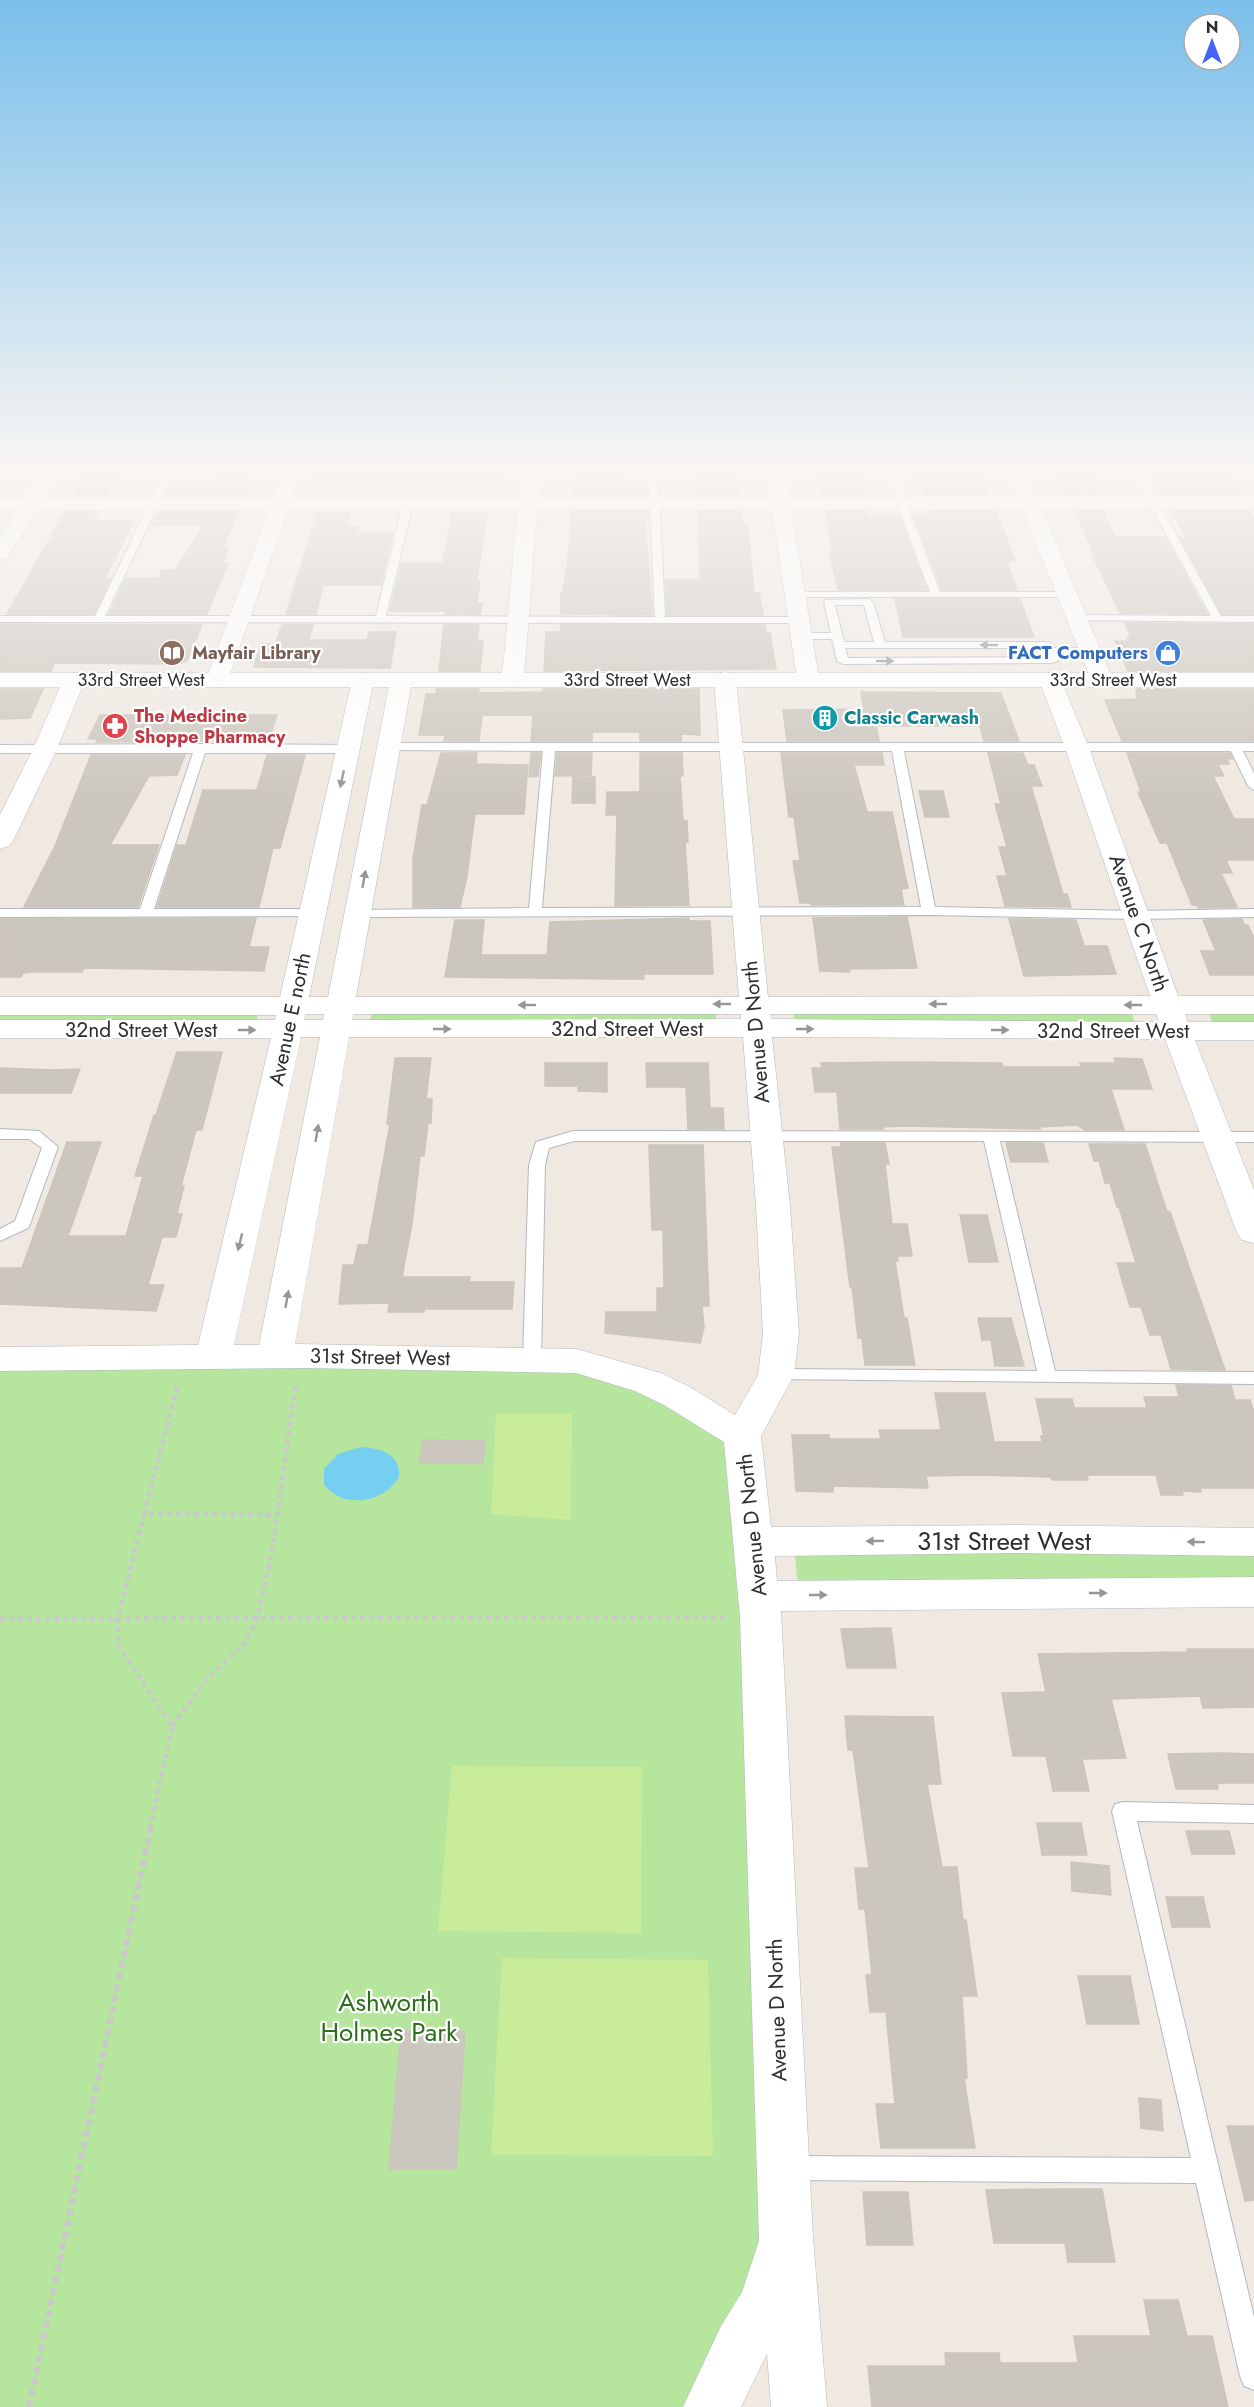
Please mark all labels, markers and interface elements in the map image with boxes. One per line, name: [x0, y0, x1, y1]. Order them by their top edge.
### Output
north arrow: [1182, 12, 1242, 72]
text: N: [1206, 16, 1218, 39]
library icon: Mayfair Library: [157, 638, 187, 668]
shop icon: FACT Computers: [1153, 638, 1183, 668]
place label: Mayfair Library: [192, 640, 321, 666]
one-way arrow: [979, 640, 998, 650]
place label: FACT Computers: [1008, 640, 1148, 666]
one-way arrow: [876, 656, 895, 666]
street label: 33rd Street West: [77, 667, 205, 693]
street label: 33rd Street West: [563, 667, 691, 693]
street label: 33rd Street West: [1049, 667, 1177, 693]
place label: The Medicine Shoppe Pharmacy: [134, 703, 286, 750]
building icon: Classic Carwash: [810, 703, 840, 733]
place label: Classic Carwash: [844, 705, 979, 731]
pharmacy icon: The Medicine Shoppe Pharmacy: [100, 711, 130, 741]
one-way arrow: [337, 769, 346, 788]
street label: Avenue C North: [1101, 850, 1177, 996]
one-way arrow: [360, 870, 369, 889]
street label: Avenue E north: [261, 950, 319, 1088]
street label: Avenue D North: [735, 959, 777, 1105]
one-way arrow: [712, 999, 731, 1009]
one-way arrow: [928, 999, 947, 1009]
one-way arrow: [517, 1000, 536, 1010]
one-way arrow: [1123, 1000, 1142, 1010]
street label: 32nd Street West: [551, 1014, 703, 1044]
street label: 32nd Street West: [65, 1015, 217, 1045]
street label: 32nd Street West: [1037, 1016, 1189, 1046]
one-way arrow: [433, 1024, 452, 1034]
one-way arrow: [796, 1024, 815, 1034]
one-way arrow: [238, 1025, 257, 1035]
one-way arrow: [991, 1025, 1010, 1035]
one-way arrow: [312, 1123, 321, 1142]
one-way arrow: [235, 1233, 245, 1251]
one-way arrow: [283, 1289, 292, 1308]
street label: 31st Street West: [309, 1341, 451, 1373]
street label: Avenue D North: [730, 1452, 774, 1598]
street label: 31st Street West: [917, 1522, 1092, 1560]
one-way arrow: [865, 1536, 884, 1546]
one-way arrow: [1186, 1537, 1205, 1547]
one-way arrow: [1089, 1588, 1108, 1598]
one-way arrow: [808, 1590, 827, 1600]
street label: Avenue D North: [760, 1938, 794, 2082]
park label: Ashworth Holmes Park: [320, 1983, 458, 2051]

